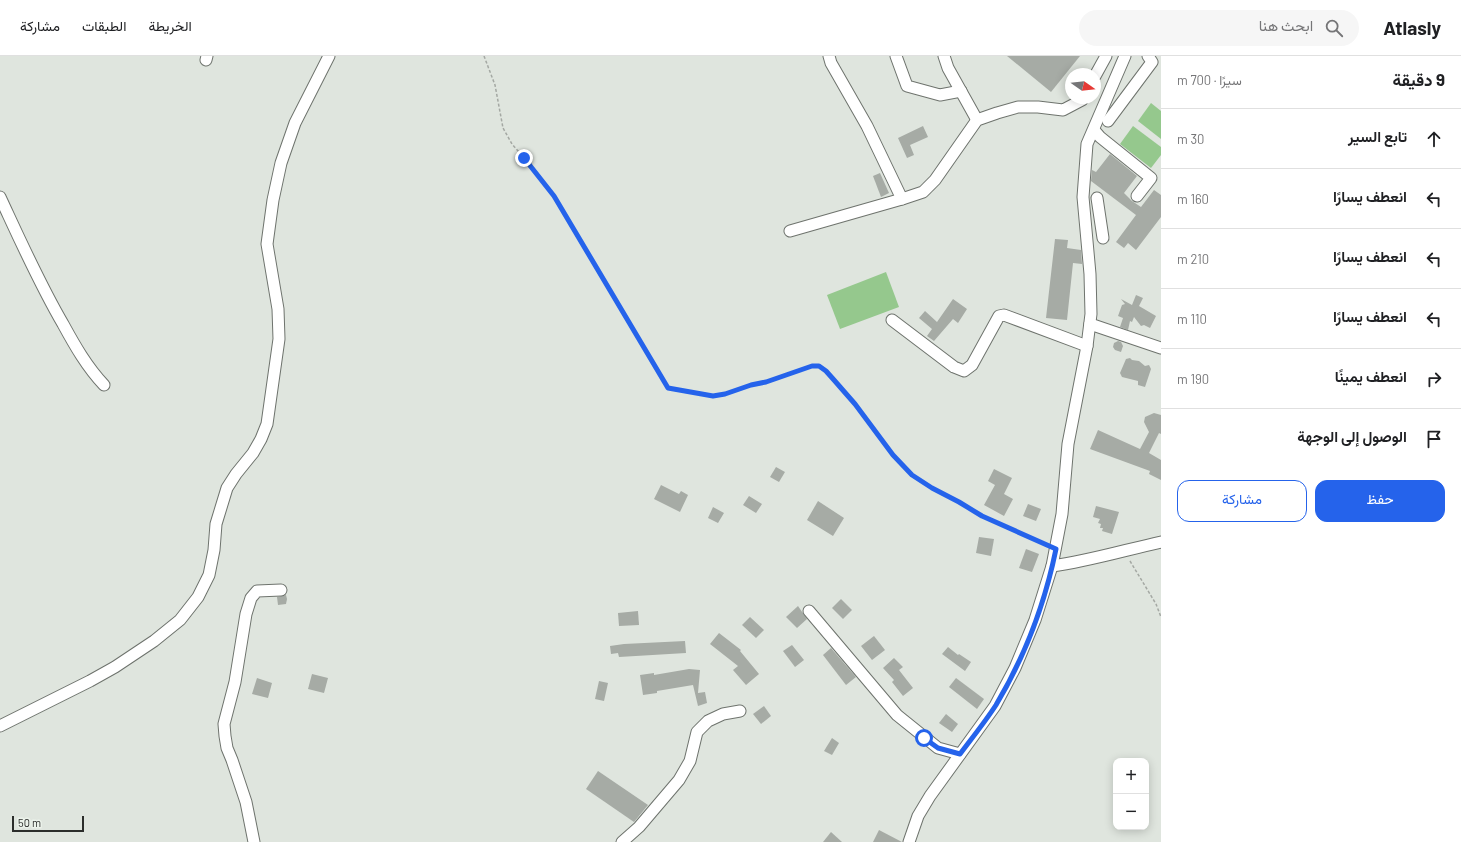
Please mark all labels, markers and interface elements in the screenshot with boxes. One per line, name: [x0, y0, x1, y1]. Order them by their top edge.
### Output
search box: [1079, 10, 1359, 46]
text: ابحث هنا: [1259, 16, 1313, 34]
text: Atlasly: [1383, 16, 1441, 39]
text: مشاركة: [20, 17, 60, 34]
text: الطبقات: [82, 17, 126, 34]
text: الخريطة: [148, 17, 192, 34]
icon: search: [1323, 17, 1345, 39]
north arrow: [1065, 68, 1101, 104]
text: 9 دقيقة: [1392, 69, 1445, 89]
text: سيرًا · 700 m: [1177, 72, 1242, 88]
text: تابع السير: [1348, 127, 1407, 145]
icon: ahead: [1423, 128, 1445, 150]
text: 30 m: [1177, 131, 1204, 147]
route end: [515, 149, 533, 167]
text: انعطف يسارًا: [1333, 187, 1407, 205]
icon: left: [1423, 188, 1445, 210]
text: 160 m: [1177, 191, 1209, 207]
text: انعطف يسارًا: [1333, 247, 1407, 265]
icon: left: [1423, 248, 1445, 270]
text: 210 m: [1177, 251, 1209, 267]
text: انعطف يسارًا: [1333, 307, 1407, 325]
icon: left: [1423, 308, 1445, 330]
text: 110 m: [1177, 311, 1207, 327]
text: انعطف يمينًا: [1335, 367, 1407, 385]
icon: right: [1423, 368, 1445, 390]
text: 190 m: [1177, 371, 1209, 387]
text: الوصول إلى الوجهة: [1297, 427, 1407, 445]
icon: arrive: [1423, 428, 1445, 450]
button: مشاركة: [1177, 480, 1307, 522]
button: حفظ: [1315, 480, 1445, 522]
route start: [915, 729, 933, 747]
map controls: [1113, 758, 1149, 830]
button: +: [1113, 758, 1149, 794]
button: −: [1113, 794, 1149, 830]
scale bar: [12, 814, 84, 833]
text: 50 m: [18, 816, 41, 829]

